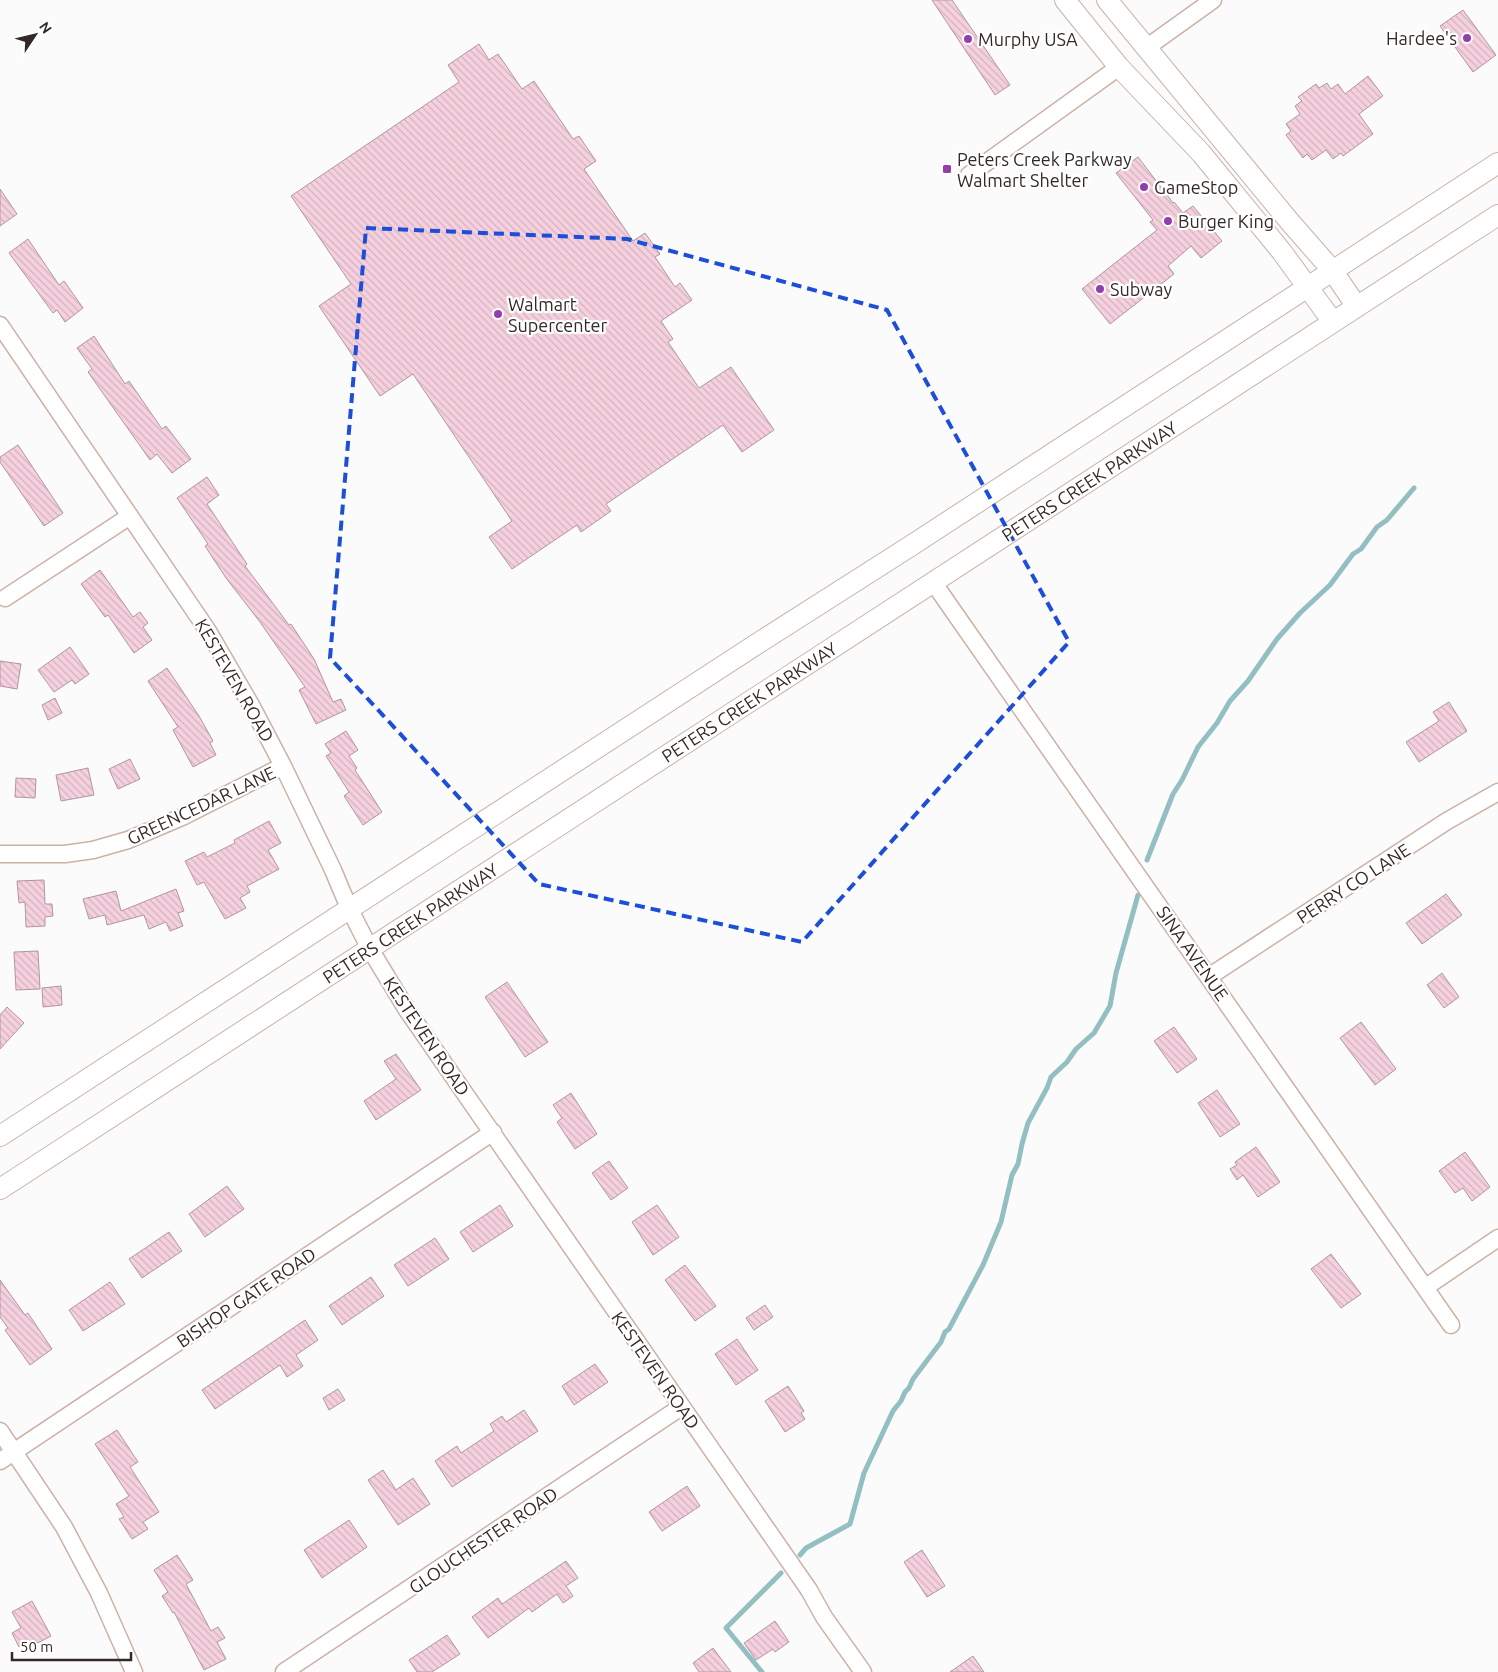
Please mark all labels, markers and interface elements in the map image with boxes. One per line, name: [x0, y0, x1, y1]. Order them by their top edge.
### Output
north arrow: [10, 10, 60, 60]
text: N: [36, 19, 55, 36]
place label: Hardee's: [1386, 28, 1457, 48]
place label: Murphy USA: [978, 29, 1078, 49]
marker: Hardee's: [1461, 32, 1473, 44]
marker: Murphy USA: [962, 33, 974, 45]
place label: Peters Creek Parkway Walmart Shelter: [957, 149, 1132, 190]
marker: Peters Creek Parkway Walmart Shelter: [941, 163, 953, 175]
place label: GameStop: [1154, 177, 1238, 197]
marker: GameStop: [1138, 181, 1150, 193]
place label: Burger King: [1178, 211, 1274, 231]
marker: Burger King: [1162, 215, 1174, 227]
place label: Subway: [1110, 279, 1172, 299]
marker: Subway: [1094, 283, 1106, 295]
place label: Walmart Supercenter: [508, 294, 607, 335]
marker: Walmart Supercenter: [492, 308, 504, 320]
street label: PETERS CREEK PARKWAY: [998, 417, 1181, 545]
street label: KESTEVEN ROAD: [192, 615, 278, 745]
street label: PETERS CREEK PARKWAY: [658, 638, 841, 766]
street label: GREENCEDAR LANE: [124, 762, 278, 848]
street label: PERRY CO LANE: [1293, 839, 1413, 927]
street label: PETERS CREEK PARKWAY: [319, 859, 502, 987]
street label: SINA AVENUE: [1153, 902, 1233, 1004]
street label: KESTEVEN ROAD: [380, 973, 474, 1099]
street label: BISHOP GATE ROAD: [173, 1243, 319, 1351]
street label: KESTEVEN ROAD: [608, 1308, 704, 1432]
street label: GLOUCHESTER ROAD: [405, 1483, 561, 1597]
scale bar: [12, 1630, 131, 1662]
text: 50 m: [20, 1638, 53, 1655]

